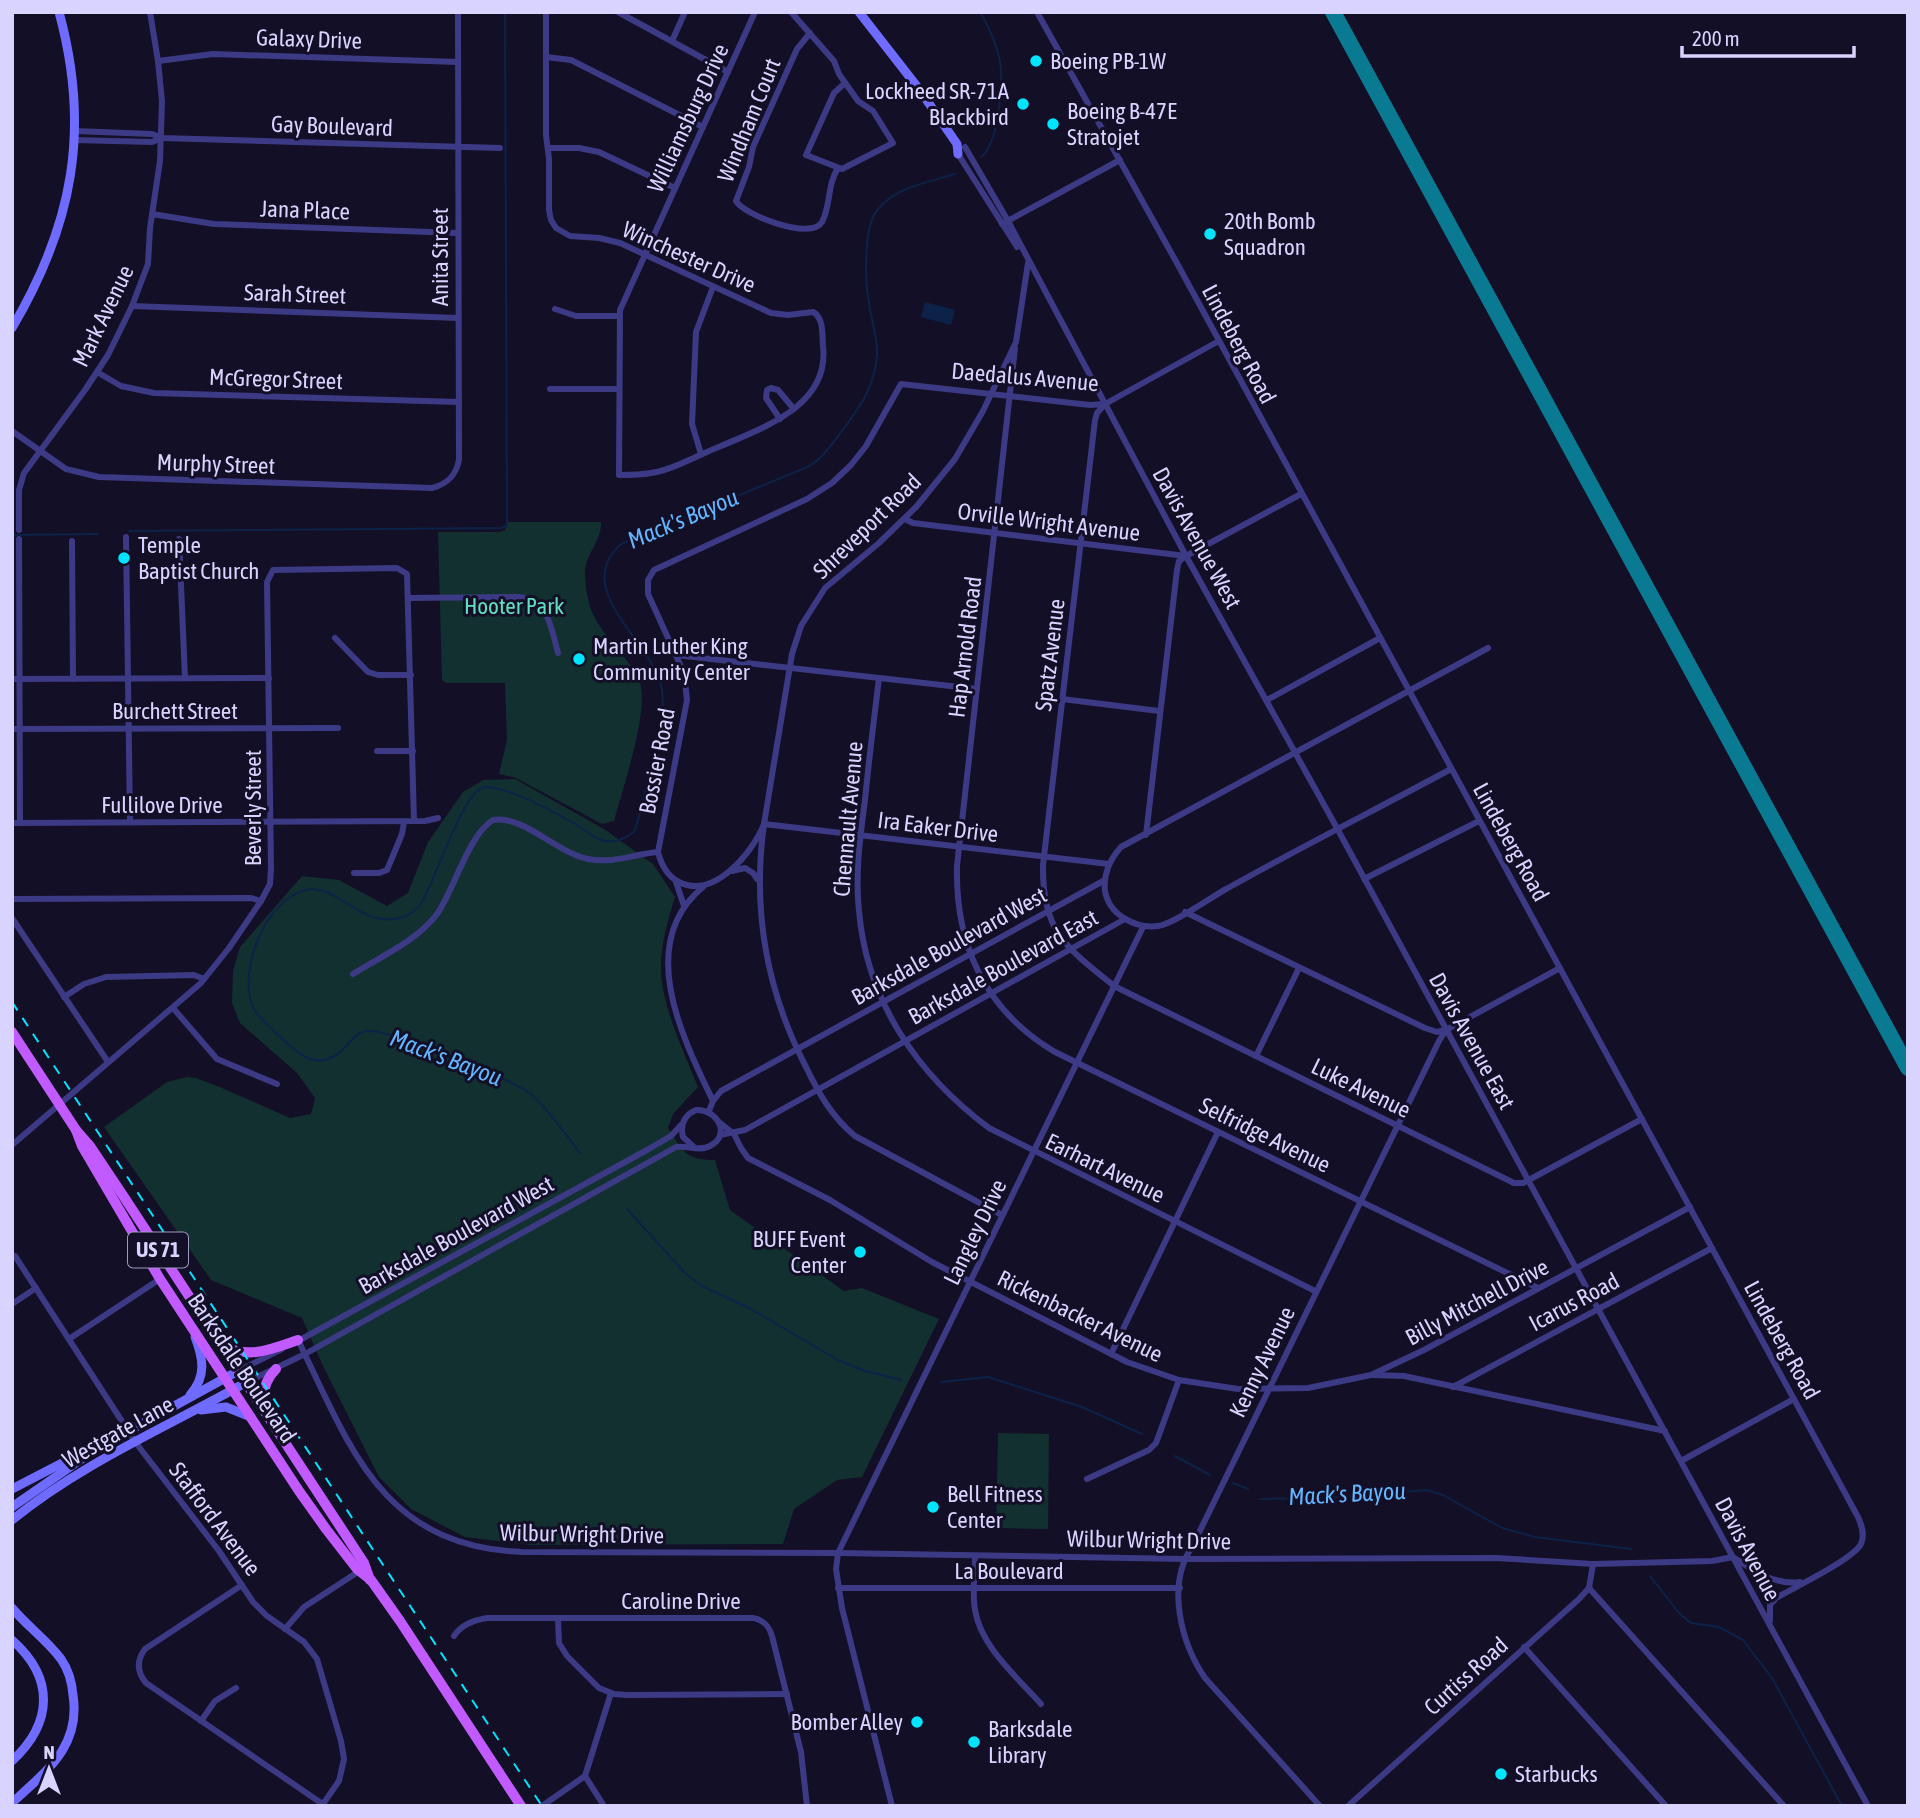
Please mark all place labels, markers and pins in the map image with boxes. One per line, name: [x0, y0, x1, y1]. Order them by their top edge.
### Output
place label: Boeing PB-1W: [1050, 48, 1166, 74]
marker: Boeing PB-1W: [1028, 53, 1044, 69]
place label: Lockheed SR-71A Blackbird: [865, 78, 1010, 130]
marker: Lockheed SR-71A Blackbird: [1015, 96, 1031, 112]
place label: Boeing B-47E Stratojet: [1067, 98, 1177, 150]
marker: Boeing B-47E Stratojet: [1045, 116, 1061, 132]
place label: 20th Bomb Squadron: [1224, 208, 1316, 260]
marker: 20th Bomb Squadron: [1202, 226, 1218, 242]
place label: Temple Baptist Church: [138, 532, 259, 584]
marker: Temple Baptist Church: [116, 550, 132, 566]
place label: Martin Luther King Community Center: [593, 633, 751, 685]
marker: Martin Luther King Community Center: [571, 651, 587, 667]
place label: BUFF Event Center: [753, 1226, 847, 1278]
marker: BUFF Event Center: [852, 1244, 868, 1260]
place label: Bell Fitness Center: [947, 1481, 1043, 1533]
marker: Bell Fitness Center: [925, 1499, 941, 1515]
place label: Bomber Alley: [791, 1709, 903, 1735]
marker: Bomber Alley: [909, 1714, 925, 1730]
place label: Barksdale Library: [988, 1716, 1073, 1768]
marker: Barksdale Library: [966, 1734, 982, 1750]
place label: Starbucks: [1515, 1761, 1598, 1787]
marker: Starbucks: [1493, 1766, 1509, 1782]

